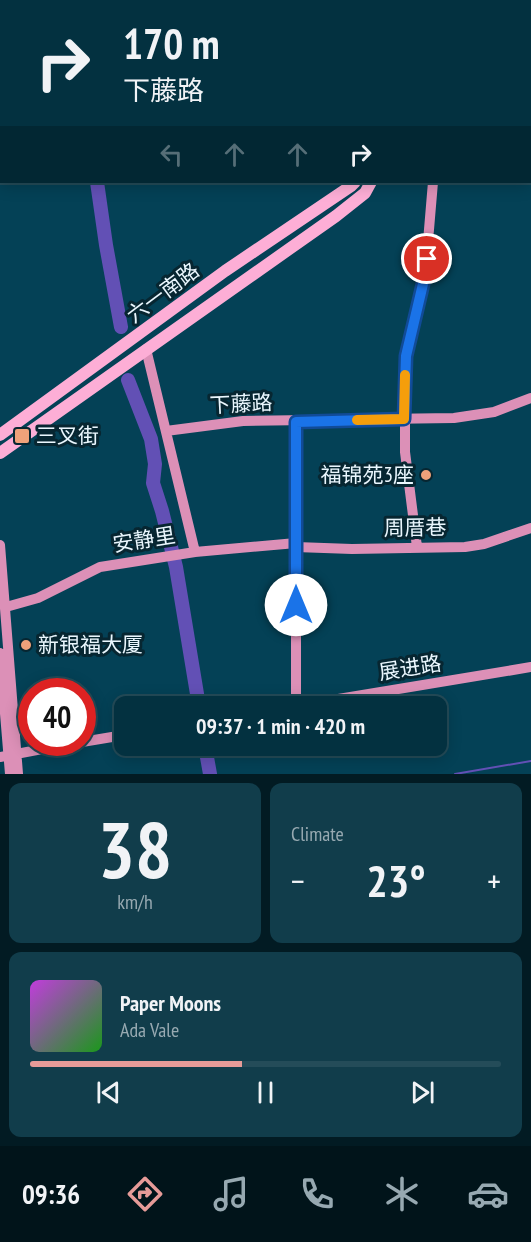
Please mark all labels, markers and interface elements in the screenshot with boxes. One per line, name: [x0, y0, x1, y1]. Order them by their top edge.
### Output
text: 170 m: [123, 16, 220, 71]
icon: right: [24, 24, 102, 102]
text: 下藤路: [123, 73, 204, 107]
icon: left: [155, 138, 188, 171]
icon: ahead: [218, 138, 251, 171]
icon: ahead: [281, 138, 314, 171]
icon: right: [344, 138, 377, 171]
pin: [401, 233, 452, 284]
icon: arrive: [410, 242, 443, 275]
street label: 六一南路: [121, 257, 204, 329]
street label: 下藤路: [209, 388, 273, 419]
place label: 三叉街: [36, 422, 99, 449]
marker: 三叉街: [13, 427, 31, 445]
place label: 福锦苑3座: [321, 461, 414, 488]
marker: 福锦苑3座: [419, 468, 433, 482]
street label: 周厝巷: [383, 513, 447, 542]
street label: 安静里: [111, 521, 177, 558]
position arrow: [264, 573, 328, 637]
place label: 新银福大厦: [38, 631, 143, 658]
marker: 新银福大厦: [19, 638, 33, 652]
street label: 展进路: [377, 649, 443, 686]
speed limit sign: 40: [18, 678, 96, 756]
text: 09:37 · 1 min · 420 m: [196, 712, 365, 740]
text: 38: [98, 799, 172, 900]
text: Climate: [291, 821, 344, 847]
text: 23°: [366, 851, 426, 909]
text: −: [291, 859, 305, 902]
text: +: [487, 859, 501, 902]
text: km/h: [117, 889, 153, 915]
text: Paper Moons: [120, 989, 221, 1017]
text: Ada Vale: [120, 1017, 179, 1043]
icon: previous: [92, 1076, 125, 1109]
icon: pause: [249, 1076, 282, 1109]
icon: next: [406, 1076, 439, 1109]
icon: directions: [124, 1173, 166, 1215]
icon: music: [210, 1173, 252, 1215]
icon: phone: [296, 1173, 338, 1215]
icon: climate: [381, 1173, 423, 1215]
icon: car: [467, 1173, 509, 1215]
text: 09:36: [22, 1177, 80, 1211]

